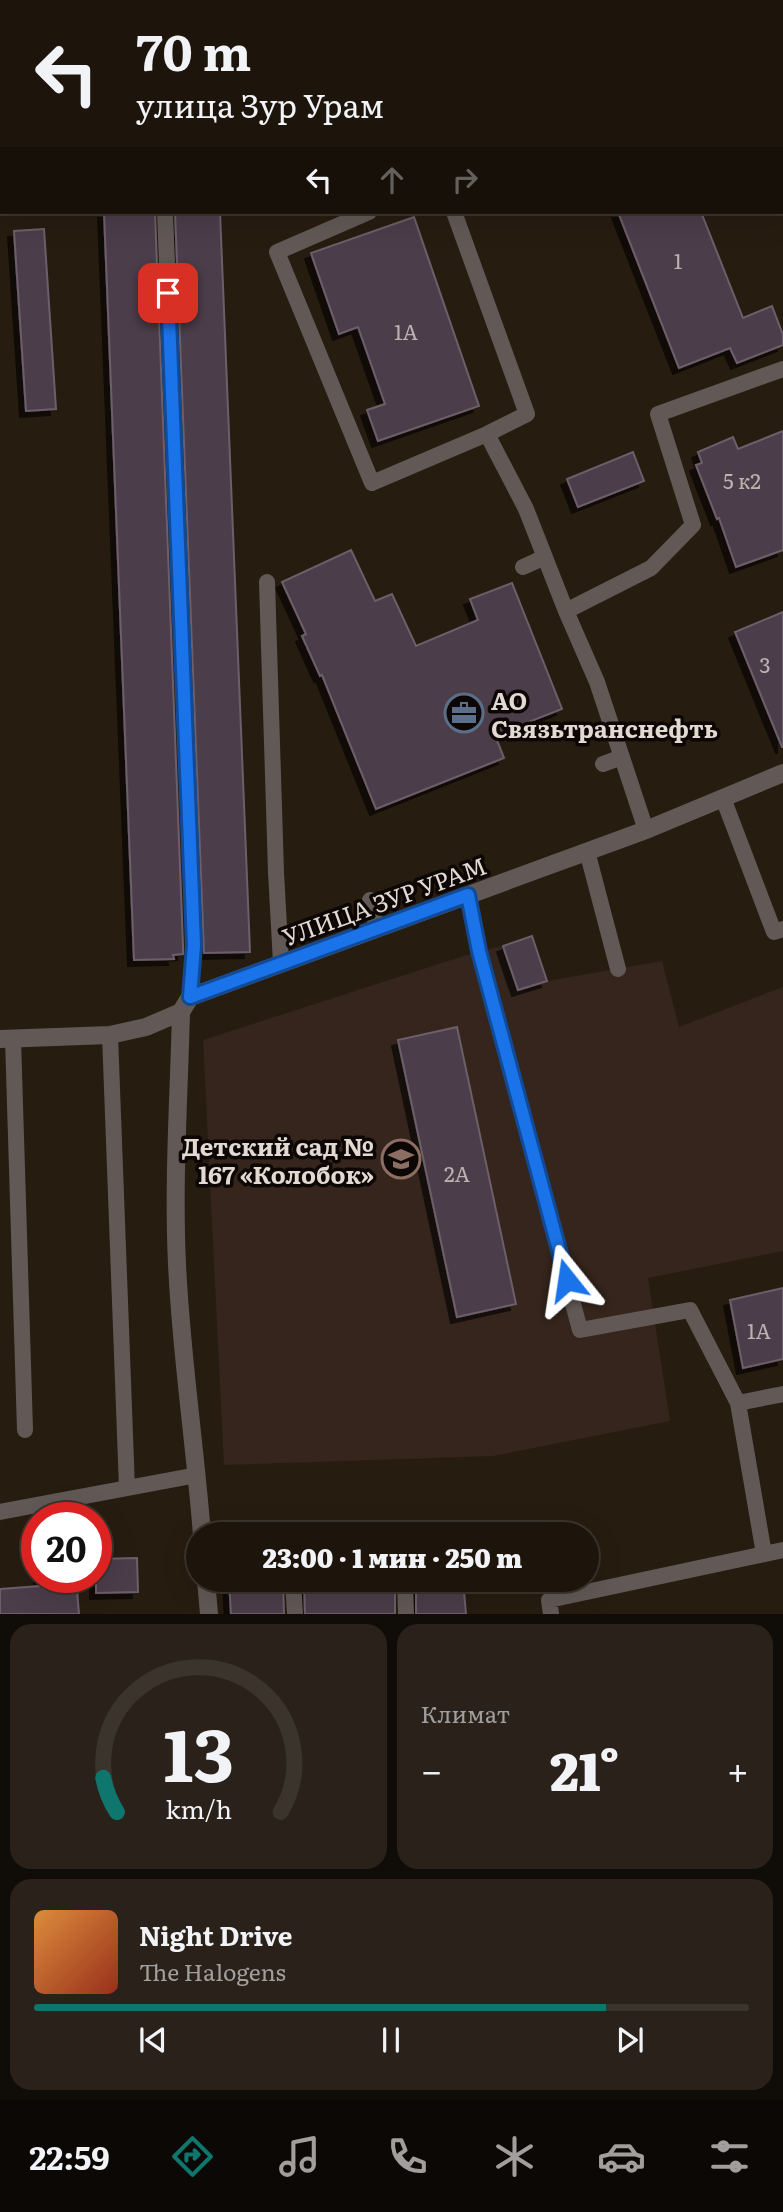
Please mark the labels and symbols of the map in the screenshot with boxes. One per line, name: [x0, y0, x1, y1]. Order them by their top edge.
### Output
house number: 1: [674, 244, 683, 275]
pin: [138, 263, 198, 323]
house number: 1А: [394, 315, 419, 346]
house number: 5 к2: [723, 464, 761, 495]
house number: 3: [759, 648, 771, 679]
place label: АО Связьтранснефть: [491, 682, 718, 745]
office icon: АО Связьтранснефть: [443, 692, 485, 734]
street label: УЛИЦА ЗУР УРАМ: [277, 847, 491, 953]
place label: Детский сад № 167 «Колобок»: [182, 1128, 374, 1191]
school or university icon: Детский сад № 167 «Колобок»: [380, 1138, 422, 1180]
house number: 2А: [444, 1157, 471, 1188]
position arrow: [530, 1243, 604, 1317]
house number: 1А: [747, 1314, 772, 1345]
speed limit sign: 20: [21, 1502, 112, 1593]

